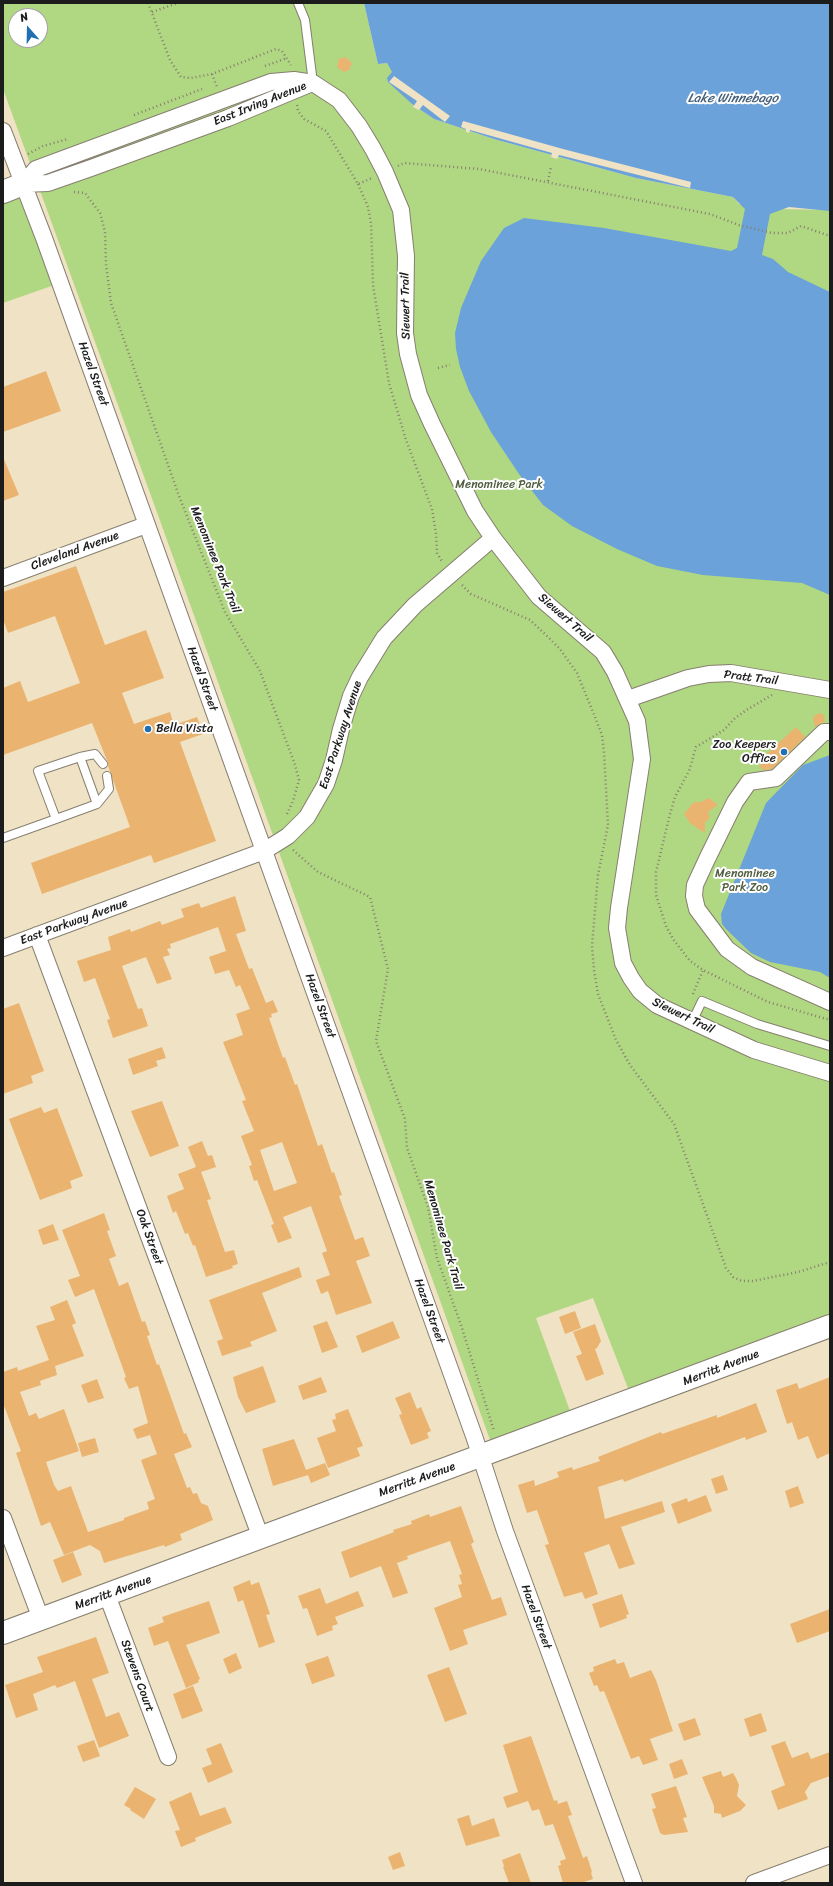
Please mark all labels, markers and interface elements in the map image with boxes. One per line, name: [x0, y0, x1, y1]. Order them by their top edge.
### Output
text: N: [17, 7, 31, 27]
north arrow: [8, 8, 48, 48]
street label: East Irving Avenue: [211, 79, 309, 129]
water label: Lake Winnebago: [688, 91, 778, 107]
street label: Siewert Trail: [398, 272, 414, 340]
street label: Hazel Street: [75, 340, 111, 408]
park label: Menominee Park: [455, 478, 543, 492]
street label: Menominee Park Trail: [187, 504, 243, 616]
street label: Cleveland Avenue: [29, 528, 121, 574]
street label: Siewert Trail: [535, 591, 595, 645]
street label: Hazel Street: [184, 645, 220, 713]
street label: Pratt Trail: [723, 668, 779, 688]
street label: East Parkway Avenue: [317, 679, 365, 791]
place label: Bella Vista: [156, 722, 213, 736]
marker: Bella Vista: [143, 724, 153, 734]
place label: Zoo Keepers Office: [713, 738, 776, 766]
marker: Zoo Keepers Office: [779, 747, 789, 757]
park label: Menominee Park Zoo: [715, 867, 775, 895]
street label: East Parkway Avenue: [18, 896, 130, 948]
street label: Hazel Street: [302, 972, 338, 1040]
street label: Siewert Trail: [650, 995, 716, 1037]
street label: Menominee Park Trail: [420, 1178, 466, 1292]
street label: Oak Street: [132, 1207, 166, 1267]
street label: Hazel Street: [411, 1277, 447, 1345]
street label: Merritt Avenue: [681, 1347, 761, 1389]
street label: Merritt Avenue: [377, 1459, 457, 1501]
street label: Merritt Avenue: [73, 1572, 153, 1614]
street label: Hazel Street: [518, 1583, 554, 1651]
street label: Stevens Court: [117, 1638, 157, 1714]

